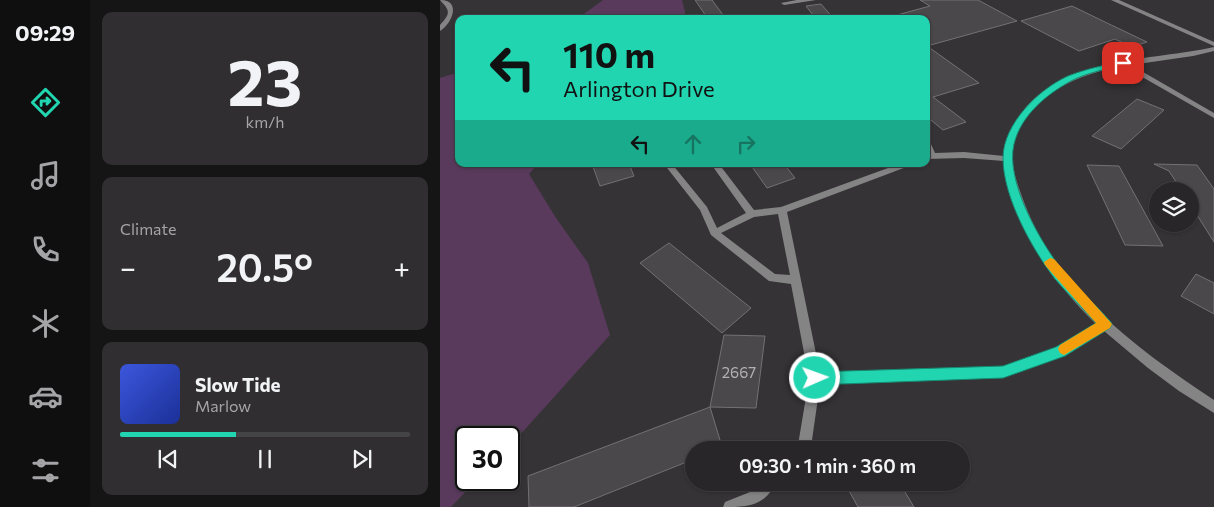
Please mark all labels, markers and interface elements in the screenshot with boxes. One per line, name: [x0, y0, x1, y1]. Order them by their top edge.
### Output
text: 09:29: [15, 19, 75, 46]
text: 110 m: [563, 32, 655, 75]
icon: left: [480, 35, 545, 100]
text: 23: [228, 40, 302, 119]
pin: [1102, 42, 1144, 84]
icon: arrive: [1109, 49, 1137, 77]
text: Arlington Drive: [563, 75, 715, 102]
icon: directions: [28, 85, 63, 120]
text: km/h: [246, 112, 284, 131]
icon: left: [626, 130, 654, 158]
icon: ahead: [679, 130, 707, 158]
icon: right: [732, 130, 760, 158]
icon: music: [28, 158, 63, 193]
map controls: [1149, 182, 1199, 232]
button: layers: [1149, 182, 1199, 232]
text: Climate: [120, 219, 176, 238]
icon: phone: [28, 232, 63, 267]
text: 20.5°: [217, 243, 313, 290]
text: −: [120, 250, 136, 284]
text: +: [394, 250, 410, 284]
icon: climate: [28, 306, 63, 341]
position arrow: [788, 351, 840, 403]
house number: 2667: [722, 363, 756, 381]
text: Slow Tide: [195, 373, 281, 396]
icon: car: [28, 379, 63, 414]
text: Marlow: [195, 396, 251, 415]
speed limit sign: 30: [455, 426, 520, 491]
icon: previous: [154, 445, 182, 473]
icon: pause: [251, 445, 279, 473]
icon: next: [348, 445, 376, 473]
icon: filters: [28, 453, 63, 488]
text: 09:30 · 1 min · 360 m: [739, 454, 916, 477]

